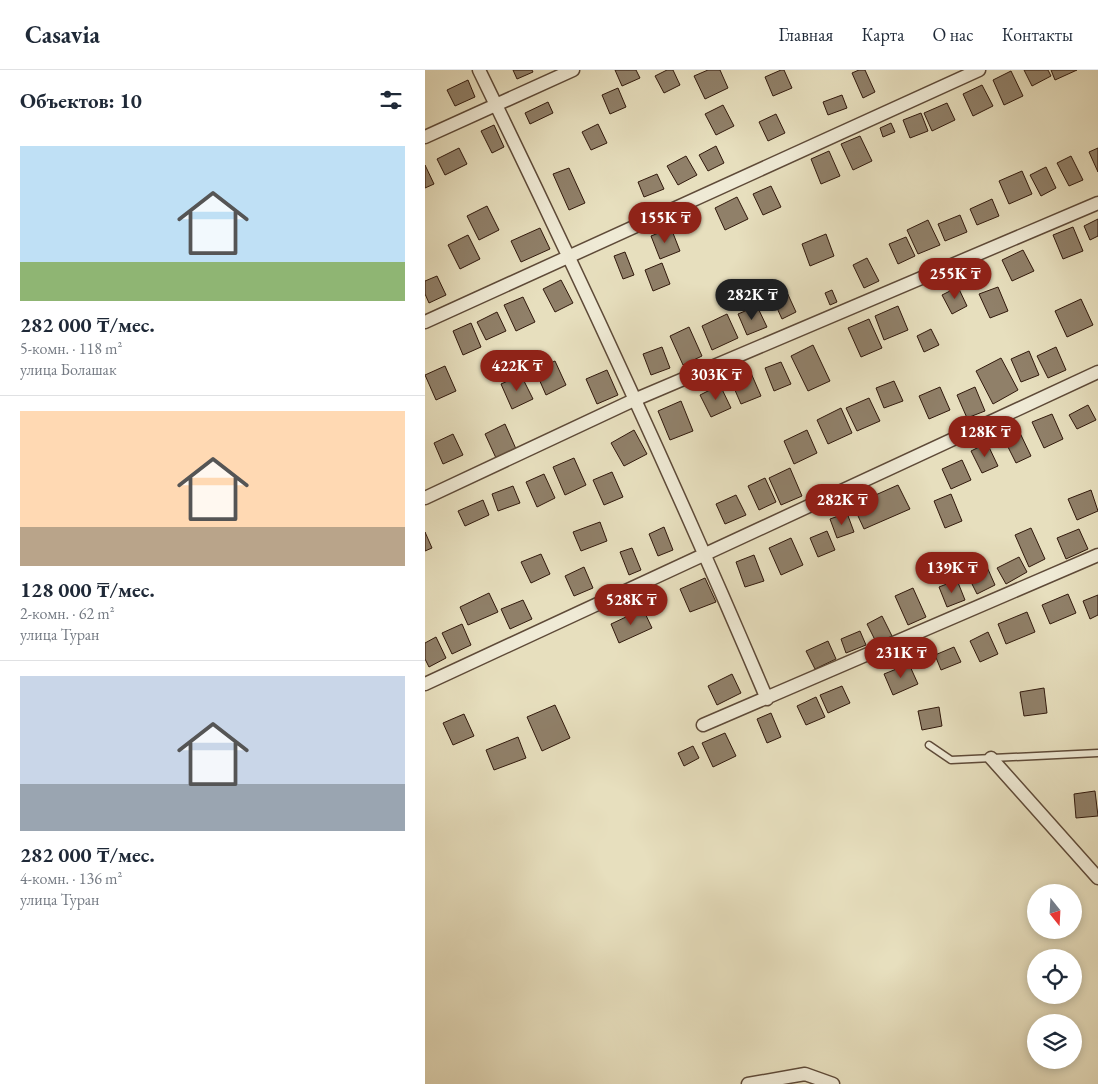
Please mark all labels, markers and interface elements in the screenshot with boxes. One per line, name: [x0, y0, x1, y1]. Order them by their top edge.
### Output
text: Casavia: [25, 19, 100, 50]
text: Главная: [779, 23, 833, 46]
text: Карта: [861, 23, 904, 46]
text: О нас: [932, 23, 974, 46]
text: Контакты: [1002, 23, 1073, 46]
icon: filters: [377, 86, 405, 114]
text: Объектов: 10: [20, 87, 142, 114]
icon: home: [168, 178, 258, 268]
pin: 155K ₸: [624, 202, 706, 244]
text: 155K ₸: [639, 207, 691, 228]
pin: 255K ₸: [914, 258, 996, 300]
text: 255K ₸: [929, 263, 981, 284]
pin: 282K ₸: [711, 278, 793, 321]
text: 282K ₸: [726, 284, 778, 305]
text: 282 000 ₸/мес.: [20, 311, 155, 338]
text: 5-комн. · 118 m²: [20, 338, 122, 359]
pin: 422K ₸: [476, 350, 558, 392]
text: 422K ₸: [491, 355, 543, 376]
pin: 303K ₸: [675, 358, 757, 401]
text: улица Болашак: [20, 359, 117, 380]
text: 303K ₸: [690, 364, 742, 385]
pin: 128K ₸: [944, 416, 1026, 458]
text: 128K ₸: [959, 421, 1011, 442]
icon: home: [168, 444, 258, 534]
pin: 282K ₸: [801, 484, 883, 526]
text: 282K ₸: [816, 489, 868, 510]
pin: 139K ₸: [911, 552, 993, 594]
text: 139K ₸: [926, 557, 978, 578]
text: 128 000 ₸/мес.: [20, 576, 155, 603]
pin: 528K ₸: [590, 584, 672, 626]
text: 528K ₸: [605, 589, 657, 610]
text: 2-комн. · 62 m²: [20, 603, 115, 624]
text: улица Туран: [20, 624, 99, 645]
pin: 231K ₸: [860, 636, 942, 679]
text: 231K ₸: [875, 642, 927, 663]
icon: home: [168, 709, 258, 799]
text: 282 000 ₸/мес.: [20, 841, 155, 868]
text: 4-комн. · 136 m²: [20, 868, 122, 889]
north arrow: [1027, 884, 1083, 939]
map controls: [1027, 884, 1082, 1069]
text: улица Туран: [20, 889, 99, 910]
button: locate: [1027, 949, 1082, 1004]
button: layers: [1027, 1014, 1082, 1069]

